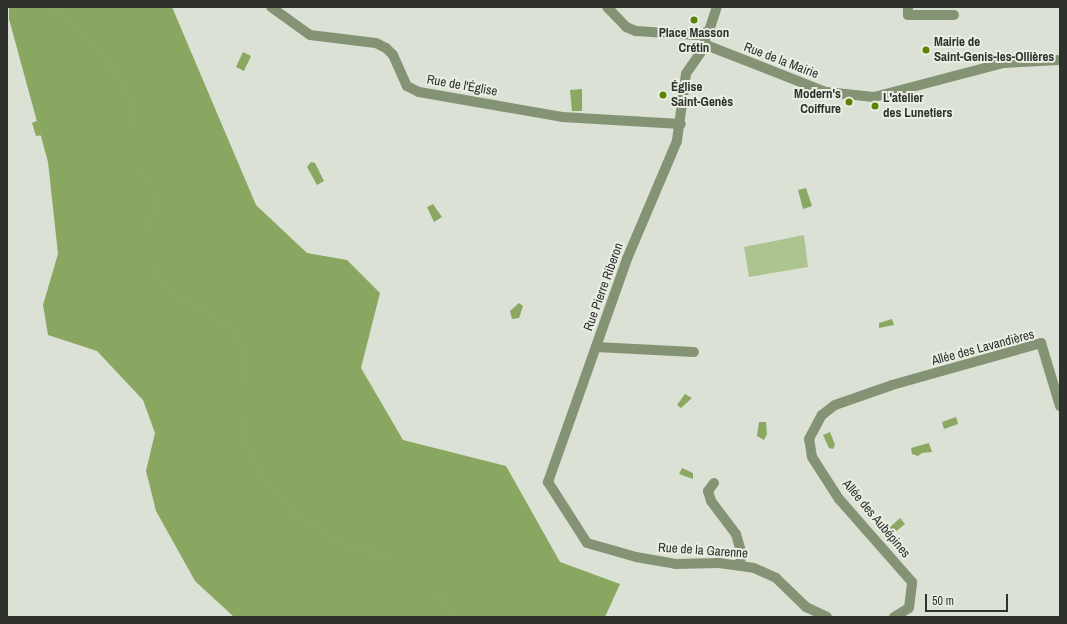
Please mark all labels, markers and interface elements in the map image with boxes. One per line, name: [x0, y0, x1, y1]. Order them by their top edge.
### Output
marker: Place Masson Crétin: [689, 15, 699, 25]
place label: Place Masson Crétin: [659, 26, 729, 57]
place label: Mairie de Saint-Genis-les-Ollières: [934, 35, 1054, 66]
street label: Rue de la Mairie: [741, 40, 821, 82]
marker: Mairie de Saint-Genis-les-Ollières: [921, 45, 931, 55]
street label: Rue de l'Église: [426, 72, 498, 100]
place label: Église Saint-Genès: [671, 80, 733, 111]
place label: Modern's Coiffure: [794, 87, 841, 118]
marker: Église Saint-Genès: [658, 90, 668, 100]
place label: L'atelier des Lunetiers: [883, 91, 952, 122]
marker: Modern's Coiffure: [844, 97, 854, 107]
marker: L'atelier des Lunetiers: [870, 101, 880, 111]
street label: Rue Pierre Riberon: [581, 241, 627, 333]
street label: Allée des Lavandières: [930, 327, 1036, 369]
street label: Allée des Aubépines: [839, 477, 913, 561]
street label: Rue de la Garenne: [658, 540, 748, 562]
scale bar: [927, 586, 1010, 612]
text: 50 m: [932, 593, 954, 609]

